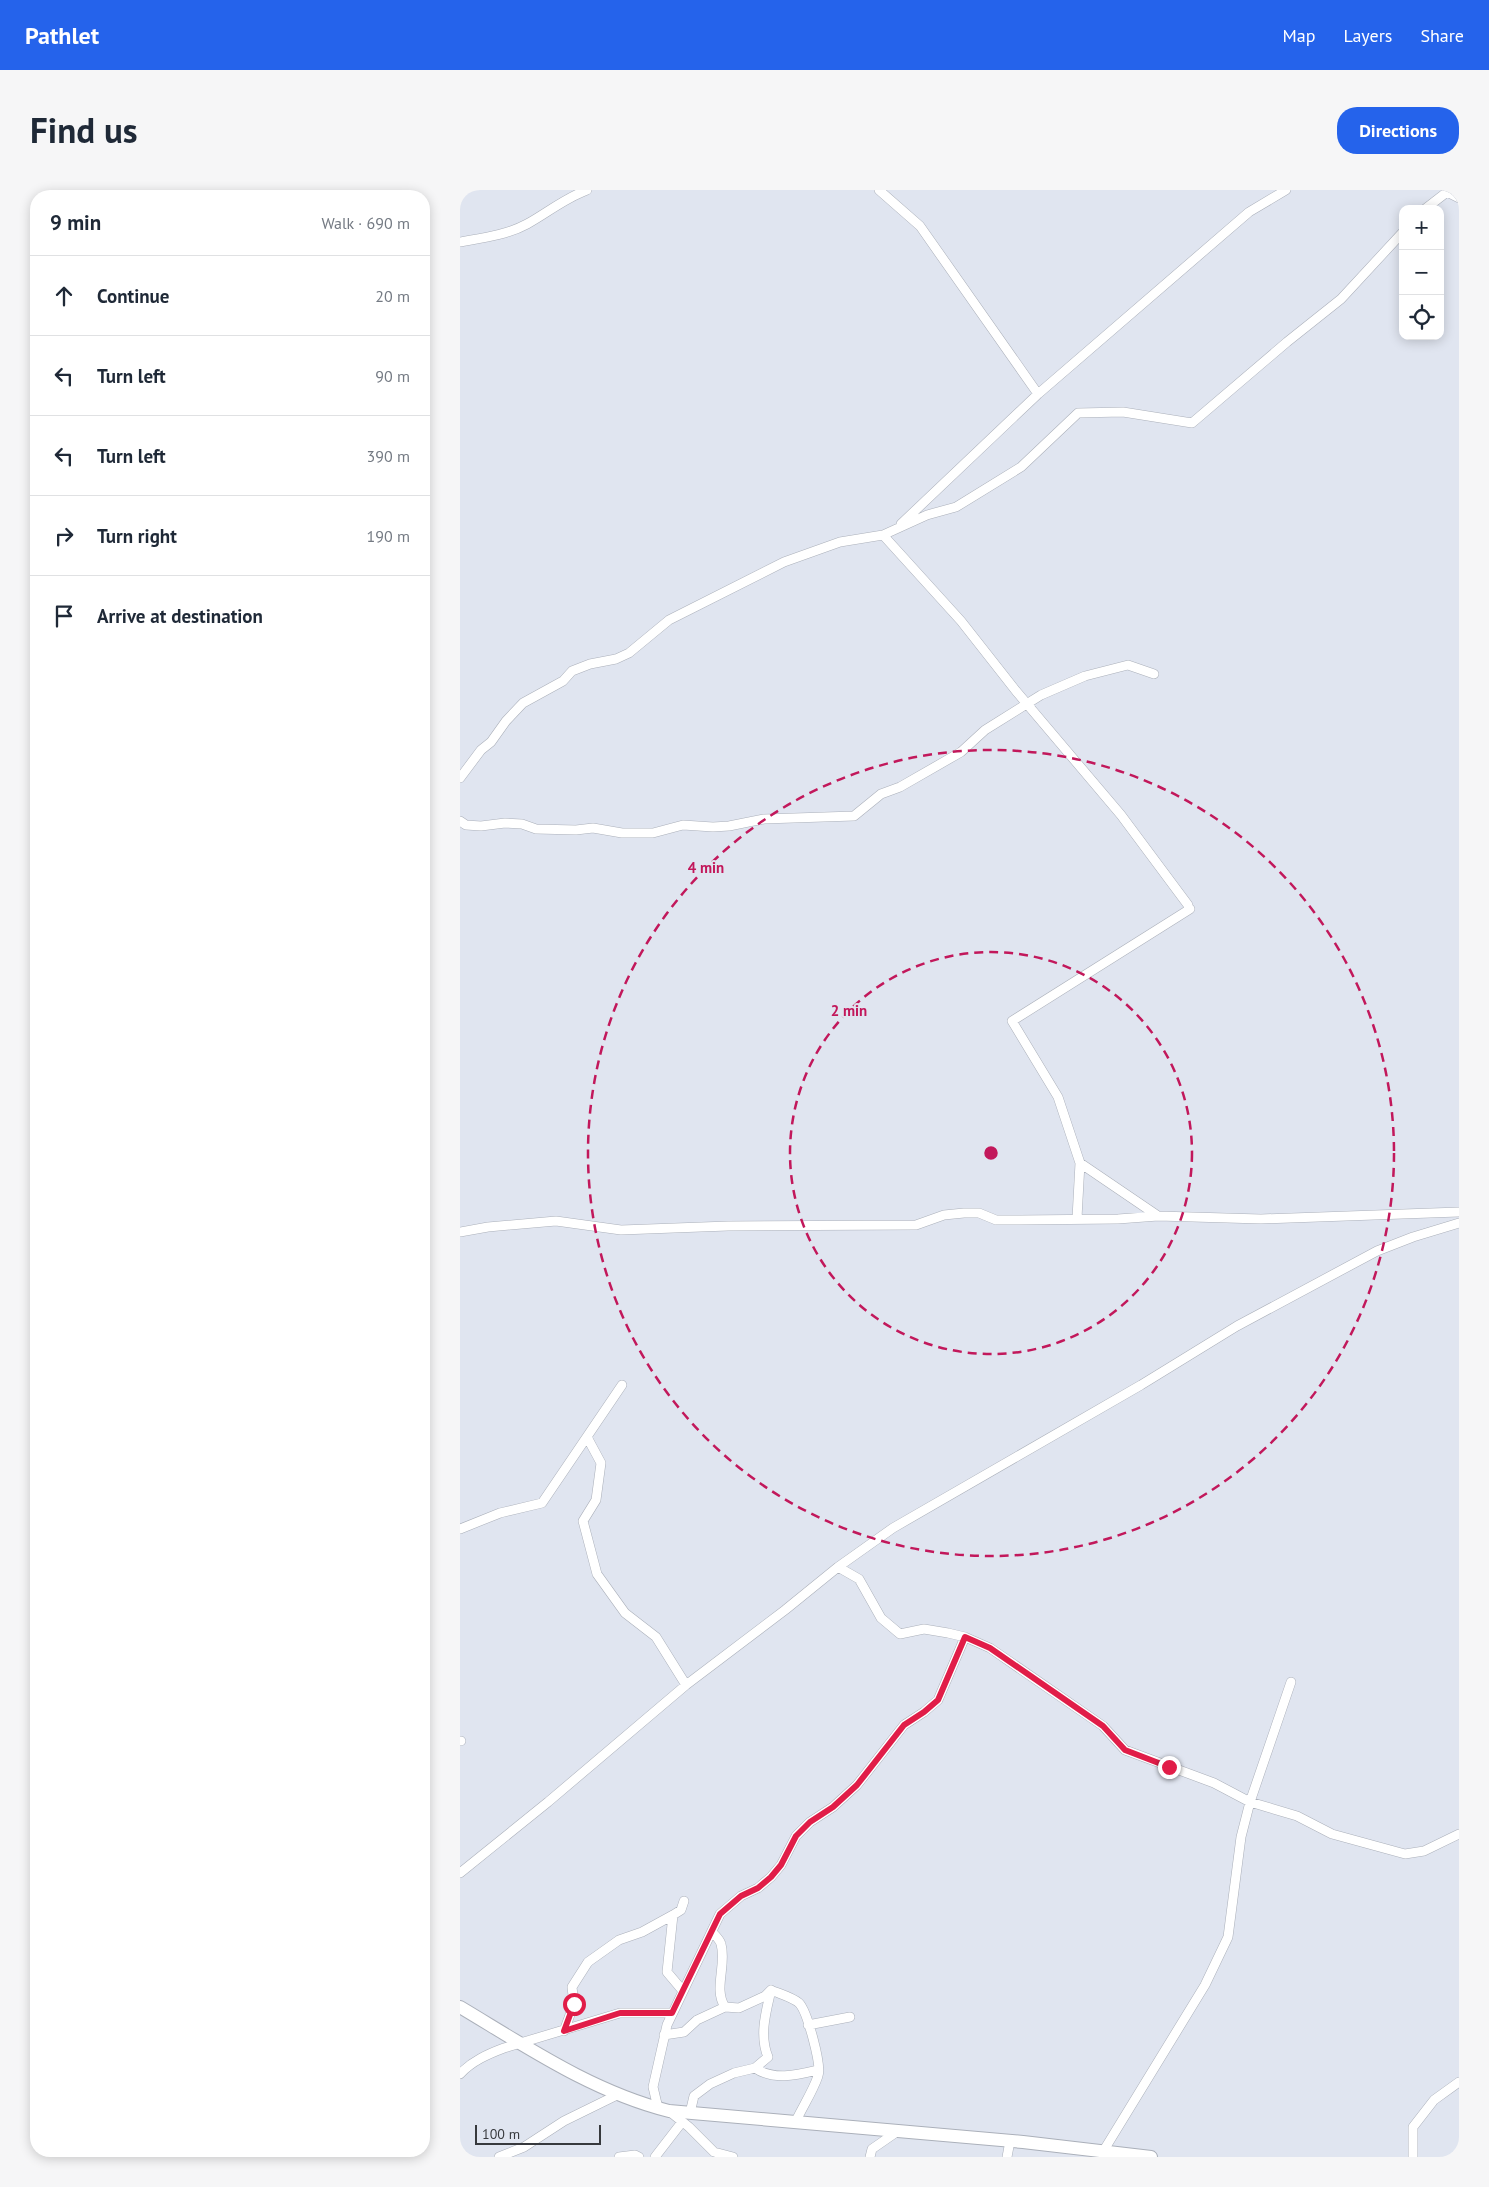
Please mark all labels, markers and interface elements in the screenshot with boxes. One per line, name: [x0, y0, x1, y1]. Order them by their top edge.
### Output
text: Pathlet: [25, 20, 99, 51]
text: Map: [1283, 24, 1315, 47]
text: Layers: [1343, 24, 1392, 47]
text: Share: [1420, 24, 1464, 47]
text: Find us: [30, 107, 138, 153]
button: Directions: [1337, 107, 1459, 154]
map controls: [1399, 205, 1444, 340]
button: +: [1399, 205, 1444, 250]
text: 9 min: [50, 209, 101, 236]
text: Walk · 690 m: [321, 213, 410, 233]
button: −: [1399, 250, 1444, 295]
icon: ahead: [50, 282, 78, 310]
text: Continue: [97, 284, 169, 308]
text: 20 m: [375, 286, 410, 306]
button: locate: [1399, 295, 1444, 340]
icon: left: [50, 362, 78, 390]
text: Turn left: [97, 364, 166, 388]
text: 90 m: [375, 366, 410, 386]
icon: left: [50, 442, 78, 470]
text: Turn left: [97, 444, 166, 468]
text: 390 m: [367, 446, 410, 466]
icon: right: [50, 522, 78, 550]
text: Turn right: [97, 524, 177, 548]
text: 190 m: [367, 526, 410, 546]
icon: arrive: [50, 602, 78, 630]
text: Arrive at destination: [97, 604, 263, 628]
text: 4 min: [688, 858, 724, 877]
text: 2 min: [831, 1001, 867, 1020]
centre of rings: [982, 1144, 1000, 1162]
route end: [1158, 1756, 1181, 1779]
route start: [563, 1993, 586, 2016]
scale bar: [475, 2122, 601, 2145]
text: 100 m: [482, 2125, 520, 2143]

